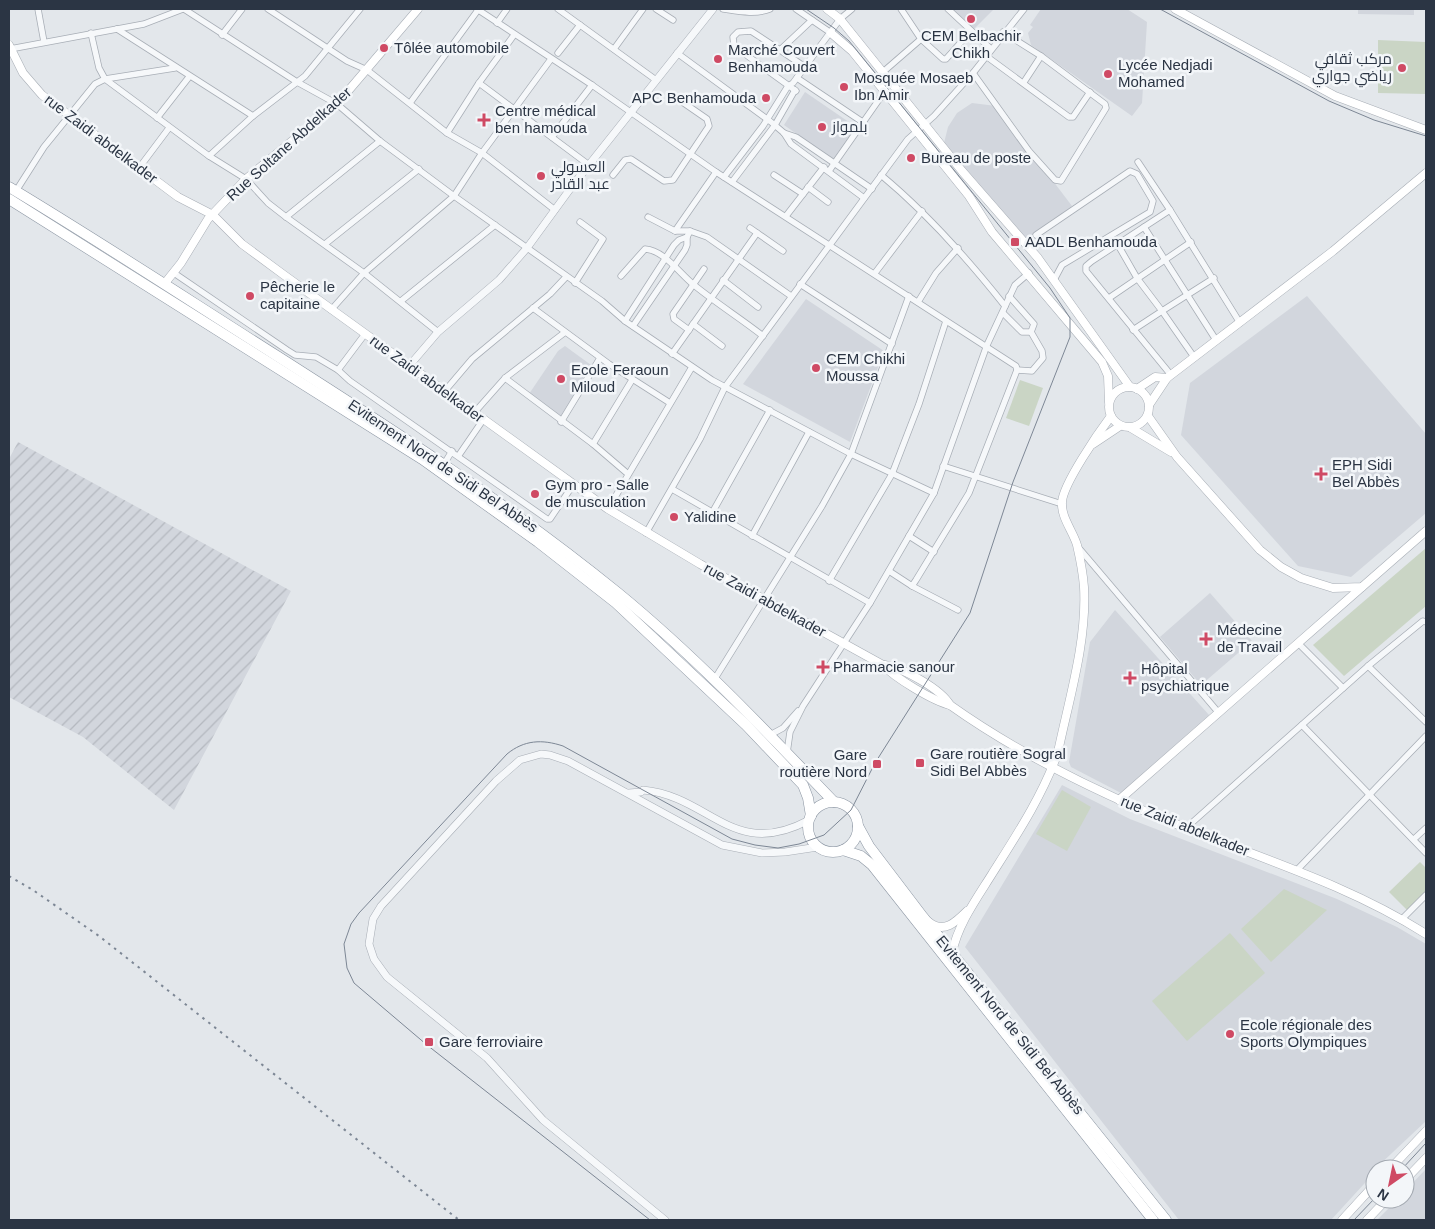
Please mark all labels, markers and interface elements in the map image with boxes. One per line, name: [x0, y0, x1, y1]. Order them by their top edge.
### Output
marker: CEM Belbachir Chikh: [965, 13, 977, 25]
place label: CEM Belbachir Chikh: [921, 27, 1021, 61]
place label: Tôlée automobile: [394, 39, 509, 56]
place label: Marché Couvert Benhamouda: [728, 41, 836, 75]
marker: Tôlée automobile: [378, 42, 390, 54]
place label: مركب ثقافي رياضي جواري: [1312, 50, 1392, 88]
marker: Marché Couvert Benhamouda: [712, 53, 724, 65]
place label: Lycée Nedjadi Mohamed: [1118, 56, 1213, 90]
marker: مركب ثقافي رياضي جواري: [1396, 62, 1408, 74]
marker: Lycée Nedjadi Mohamed: [1102, 68, 1114, 80]
place label: Mosquée Mosaeb Ibn Amir: [854, 69, 973, 103]
marker: Mosquée Mosaeb Ibn Amir: [838, 81, 850, 93]
street label: Rue Soltane Abdelkader: [223, 83, 354, 204]
place label: APC Benhamouda: [632, 89, 757, 106]
street label: rue Zaidi abdelkader: [42, 91, 161, 187]
marker: APC Benhamouda: [760, 92, 772, 104]
place label: Centre médical ben hamouda: [495, 102, 596, 136]
marker: Centre médical ben hamouda: [477, 113, 491, 127]
place label: بلمواز: [831, 118, 867, 136]
marker: بلمواز: [816, 121, 828, 133]
place label: Bureau de poste: [921, 149, 1031, 166]
marker: Bureau de poste: [905, 152, 917, 164]
place label: العسولي عبد القادر: [550, 158, 610, 193]
marker: العسولي عبد القادر: [535, 170, 547, 182]
place label: AADL Benhamouda: [1025, 233, 1158, 250]
marker: AADL Benhamouda: [1009, 236, 1021, 248]
place label: Pêcherie le capitaine: [260, 278, 335, 312]
marker: Pêcherie le capitaine: [244, 290, 256, 302]
street label: rue Zaidi abdelkader: [367, 332, 488, 426]
place label: CEM Chikhi Moussa: [826, 350, 905, 384]
place label: Ecole Feraoun Miloud: [571, 361, 669, 395]
marker: CEM Chikhi Moussa: [810, 362, 822, 374]
marker: Ecole Feraoun Miloud: [555, 373, 567, 385]
street label: Evitement Nord de Sidi Bel Abbès: [345, 396, 541, 536]
place label: EPH Sidi Bel Abbès: [1332, 456, 1400, 490]
marker: EPH Sidi Bel Abbès: [1314, 467, 1328, 481]
place label: Gym pro - Salle de musculation: [545, 476, 649, 510]
marker: Gym pro - Salle de musculation: [529, 488, 541, 500]
place label: Yalidine: [684, 508, 736, 525]
marker: Yalidine: [668, 511, 680, 523]
street label: rue Zaidi abdelkader: [701, 559, 829, 640]
place label: Médecine de Travail: [1217, 621, 1282, 655]
marker: Médecine de Travail: [1199, 632, 1213, 646]
place label: Pharmacie sanour: [833, 658, 955, 675]
place label: Hôpital psychiatrique: [1141, 660, 1229, 694]
marker: Pharmacie sanour: [817, 661, 829, 673]
marker: Hôpital psychiatrique: [1123, 671, 1137, 685]
place label: Gare routière Sogral Sidi Bel Abbès: [930, 745, 1066, 779]
place label: Gare routière Nord: [779, 746, 867, 780]
marker: Gare routière Sogral Sidi Bel Abbès: [914, 757, 926, 769]
marker: Gare routière Nord: [871, 758, 883, 770]
street label: rue Zaidi abdelkader: [1119, 792, 1252, 859]
street label: Evitement Nord de Sidi Bel Abbès: [933, 932, 1088, 1118]
place label: Ecole régionale des Sports Olympiques: [1240, 1016, 1372, 1050]
marker: Ecole régionale des Sports Olympiques: [1224, 1028, 1236, 1040]
place label: Gare ferroviaire: [439, 1033, 543, 1050]
marker: Gare ferroviaire: [423, 1036, 435, 1048]
north arrow: [1365, 1159, 1415, 1209]
text: N: [1374, 1185, 1392, 1204]

